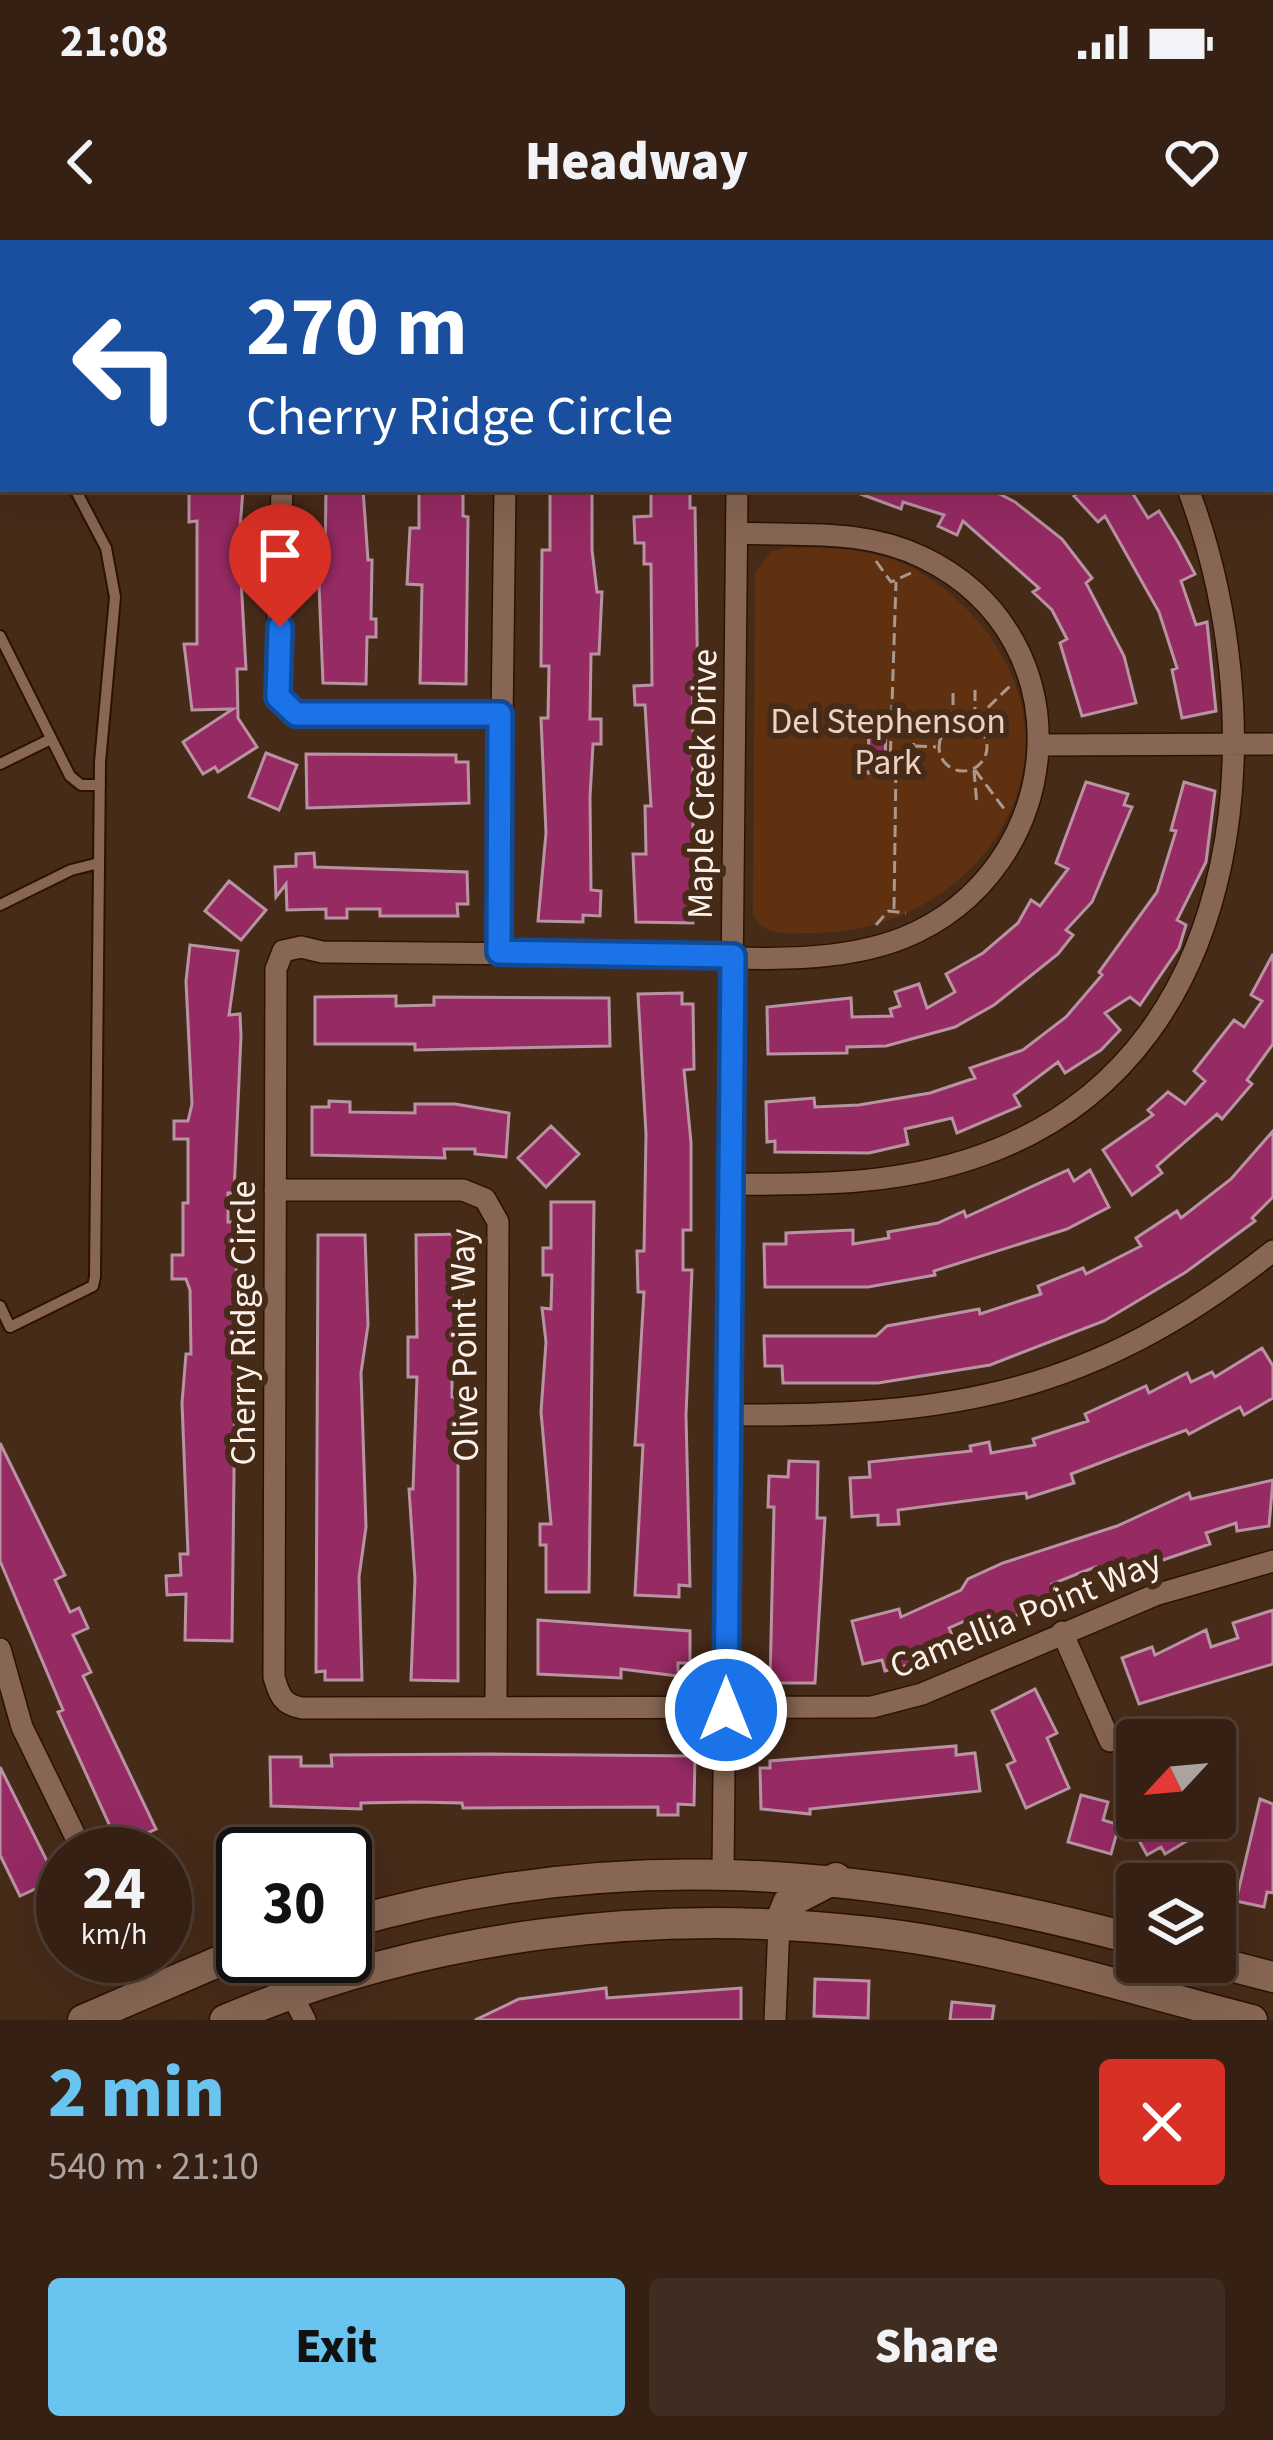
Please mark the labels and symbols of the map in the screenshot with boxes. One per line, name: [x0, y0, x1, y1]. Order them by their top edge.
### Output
pin: [229, 504, 331, 627]
street label: Maple Creek Drive: [675, 649, 730, 919]
park label: Del Stephenson Park: [770, 696, 1006, 788]
street label: Cherry Ridge Circle: [218, 1181, 269, 1465]
street label: Olive Point Way: [437, 1228, 492, 1462]
street label: Camellia Point Way: [882, 1537, 1169, 1692]
position arrow: [663, 1647, 789, 1773]
north arrow: [1116, 1719, 1236, 1839]
speed limit sign: 30: [216, 1827, 372, 1983]

